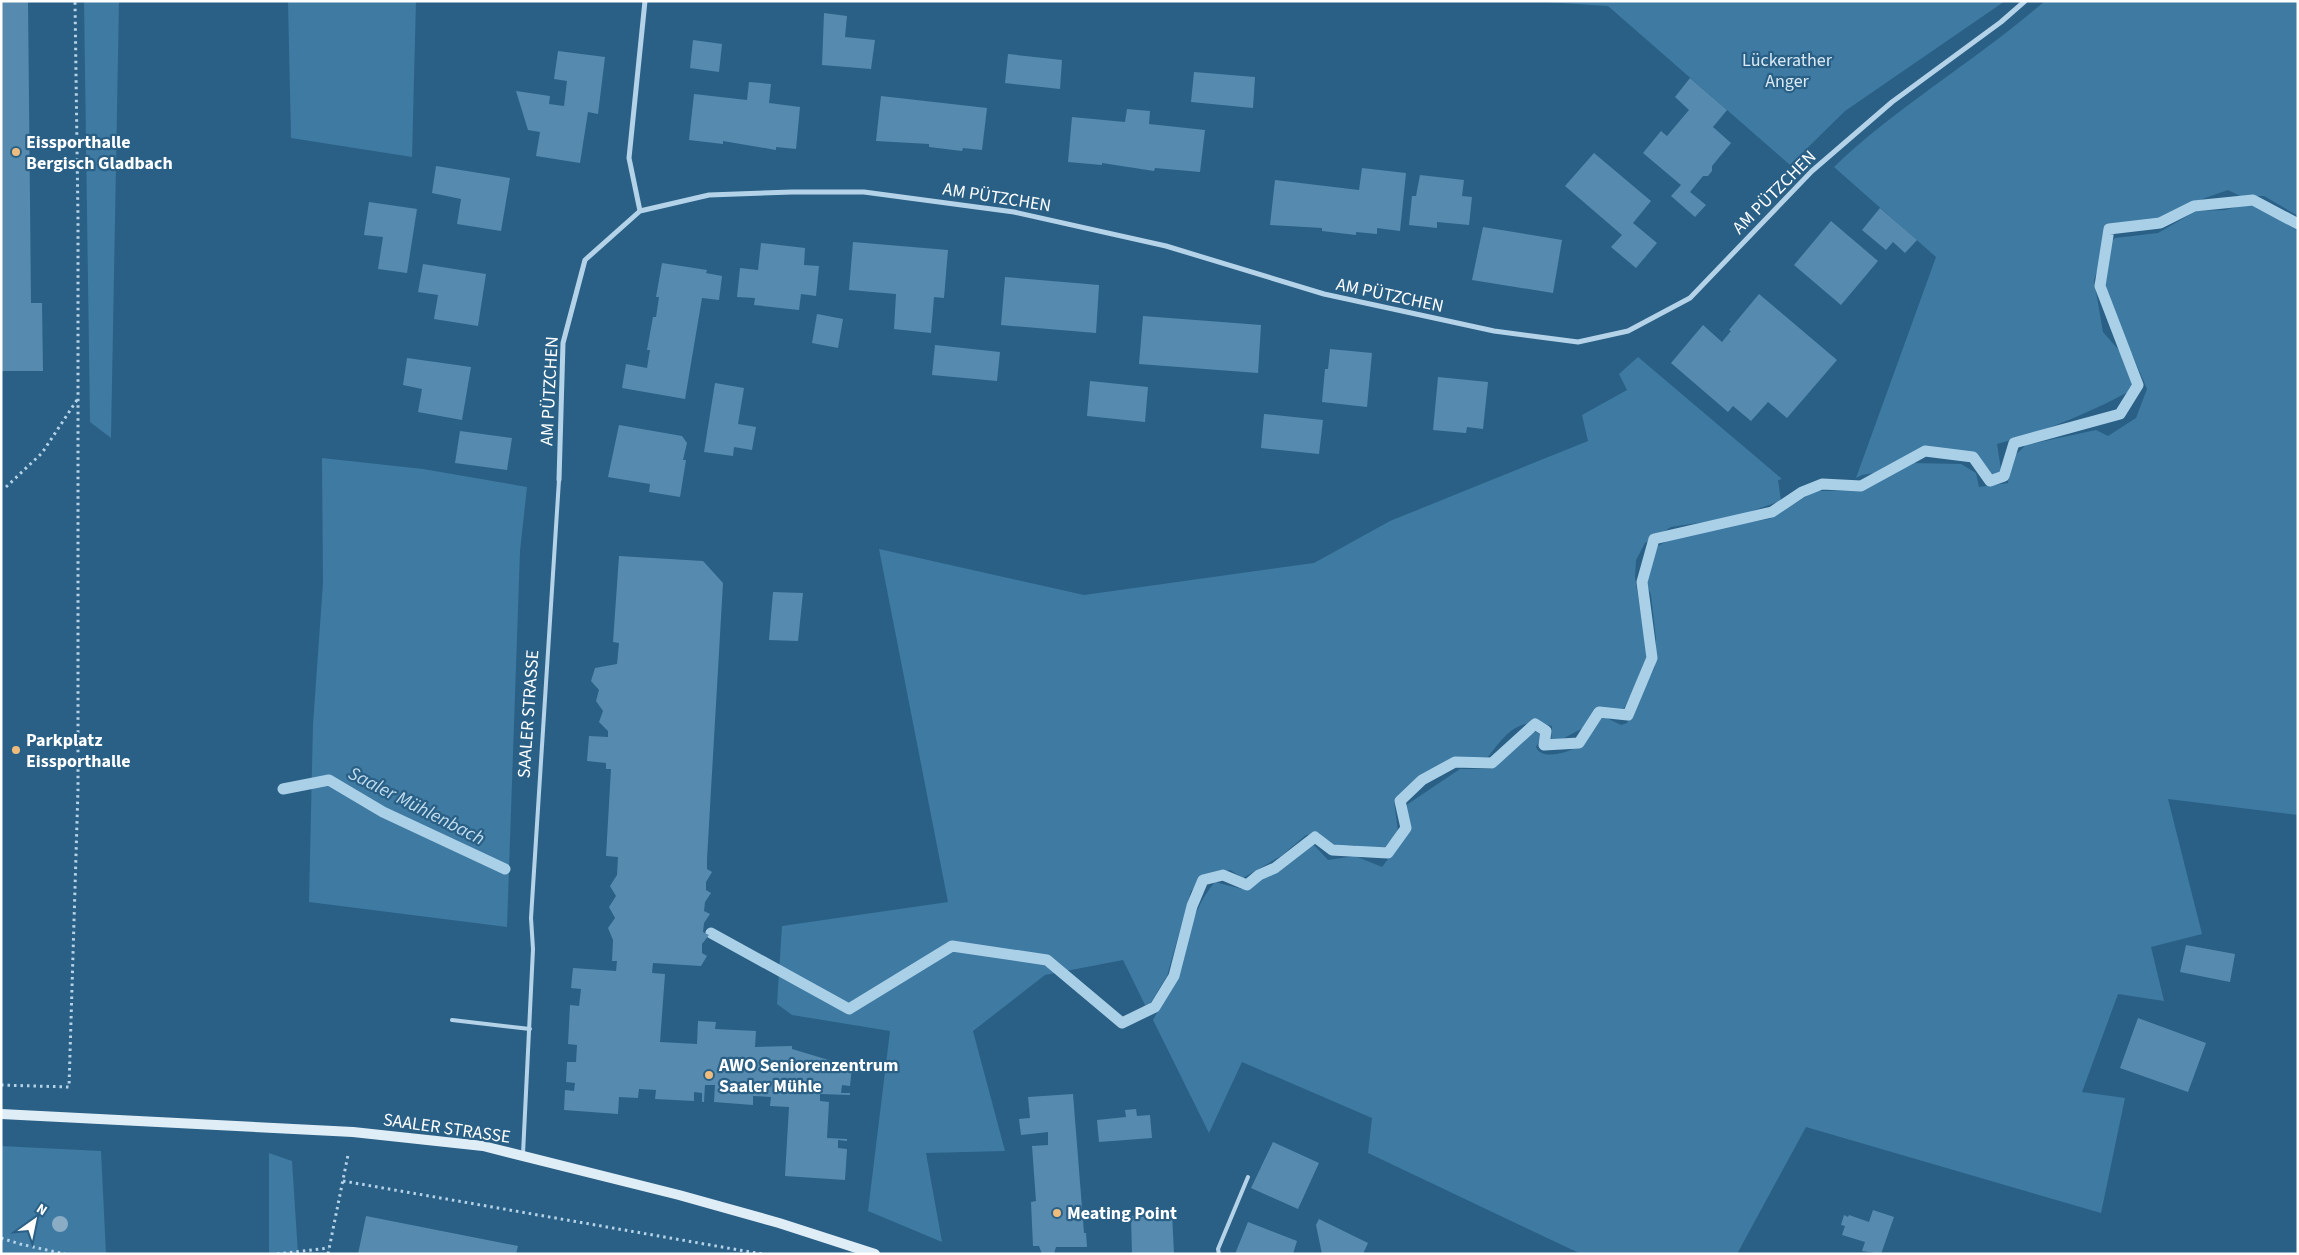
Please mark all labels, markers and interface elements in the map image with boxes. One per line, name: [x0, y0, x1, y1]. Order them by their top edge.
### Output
park label: Lückerather Anger: [1742, 48, 1833, 94]
place label: Eissporthalle Bergisch Gladbach: [26, 130, 173, 176]
street label: AM PÜTZCHEN: [1727, 145, 1822, 240]
marker: Eissporthalle Bergisch Gladbach: [10, 146, 22, 158]
street label: AM PÜTZCHEN: [941, 177, 1053, 218]
street label: AM PÜTZCHEN: [1334, 272, 1446, 319]
street label: AM PÜTZCHEN: [534, 336, 565, 446]
street label: SAALER STRASSE: [512, 649, 545, 779]
place label: Parkplatz Eissporthalle: [26, 728, 131, 774]
marker: Parkplatz Eissporthalle: [10, 744, 22, 756]
water label: Saaler Mühlenbach: [343, 760, 489, 852]
place label: AWO Seniorenzentrum Saaler Mühle: [718, 1053, 898, 1099]
marker: AWO Seniorenzentrum Saaler Mühle: [703, 1069, 715, 1081]
street label: SAALER STRASSE: [382, 1107, 512, 1150]
north arrow: [10, 1195, 60, 1245]
text: N: [32, 1199, 51, 1221]
place label: Meating Point: [1067, 1201, 1177, 1226]
marker: Meating Point: [1051, 1207, 1063, 1219]

